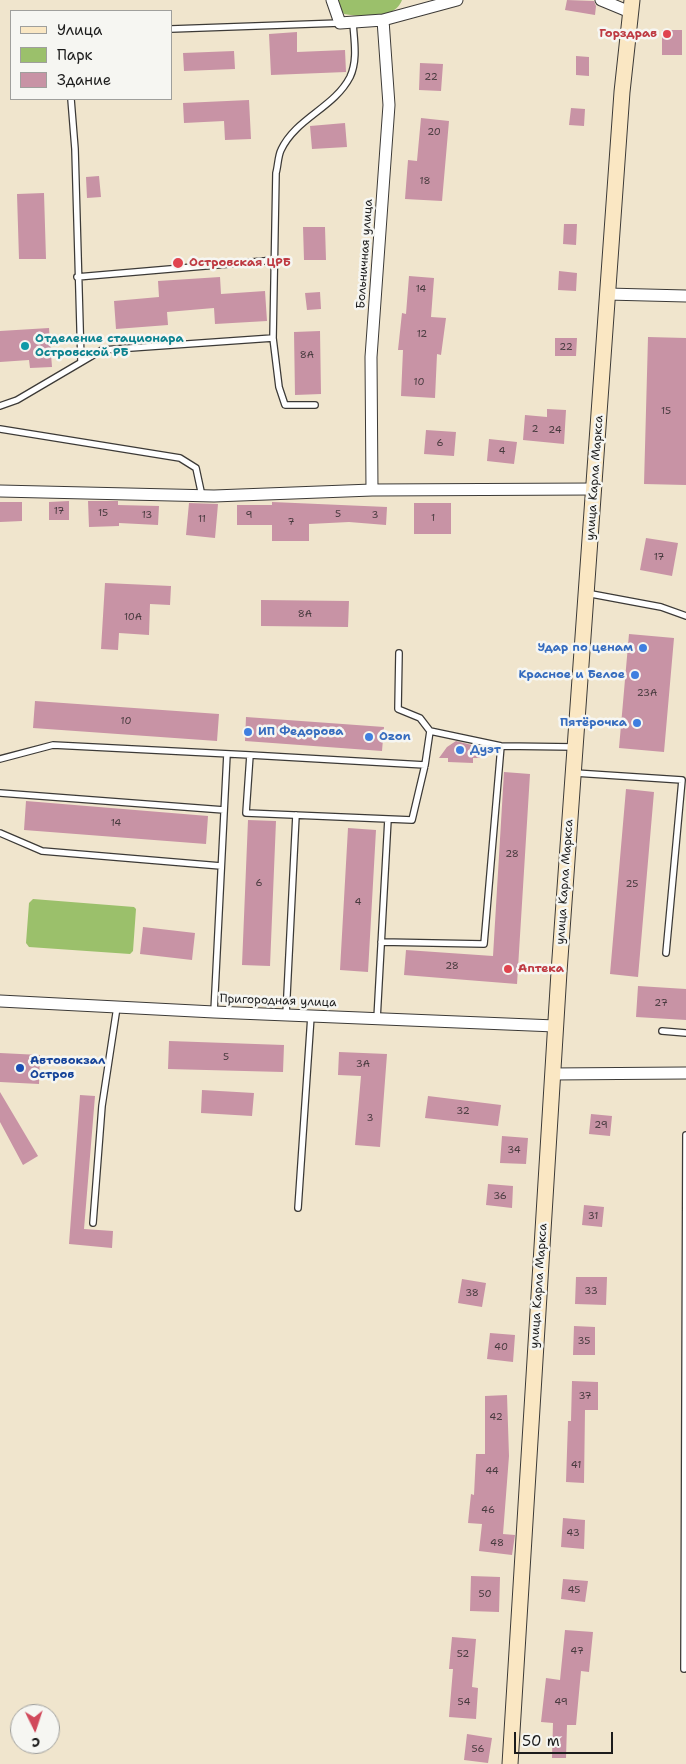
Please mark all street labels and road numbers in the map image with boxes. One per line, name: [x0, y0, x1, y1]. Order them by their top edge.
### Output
street label: Больничная улица: [354, 199, 376, 309]
street label: улица Карла Маркса: [583, 415, 607, 541]
street label: улица Карла Маркса: [553, 819, 577, 945]
street label: Пригородная улица: [219, 992, 337, 1010]
street label: улица Карла Маркса: [527, 1223, 551, 1349]

